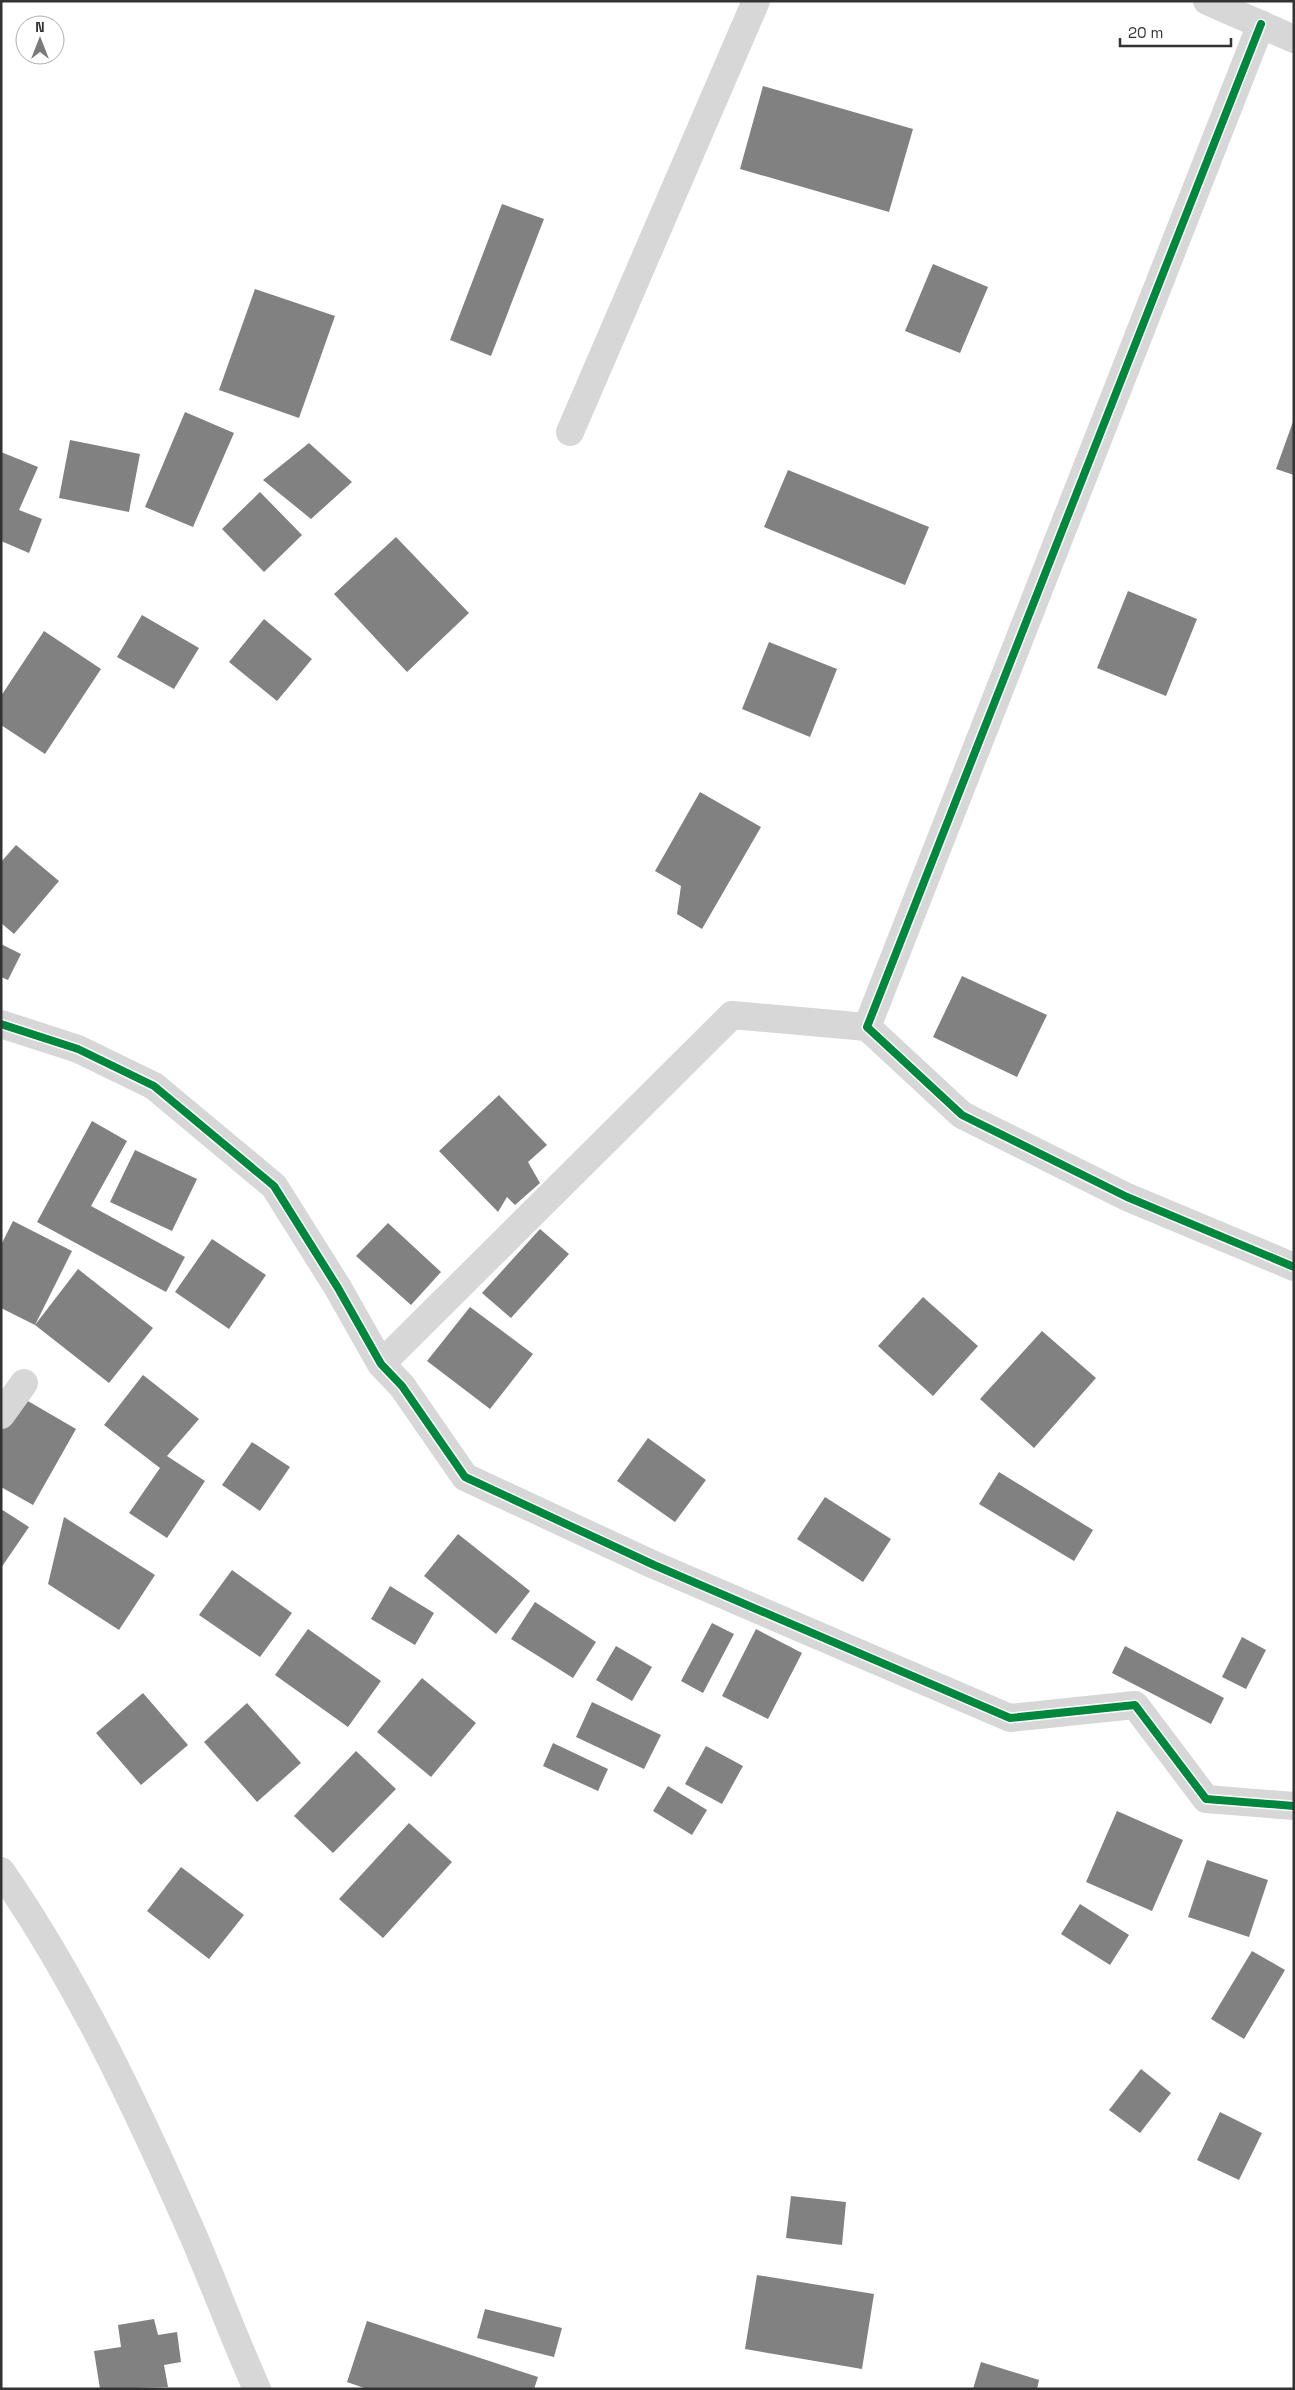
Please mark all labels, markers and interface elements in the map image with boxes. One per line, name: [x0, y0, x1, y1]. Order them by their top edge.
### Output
north arrow: [15, 15, 65, 65]
scale bar: [1120, 15, 1231, 47]
text: N: [35, 18, 45, 36]
text: 20 m: [1128, 23, 1163, 42]

